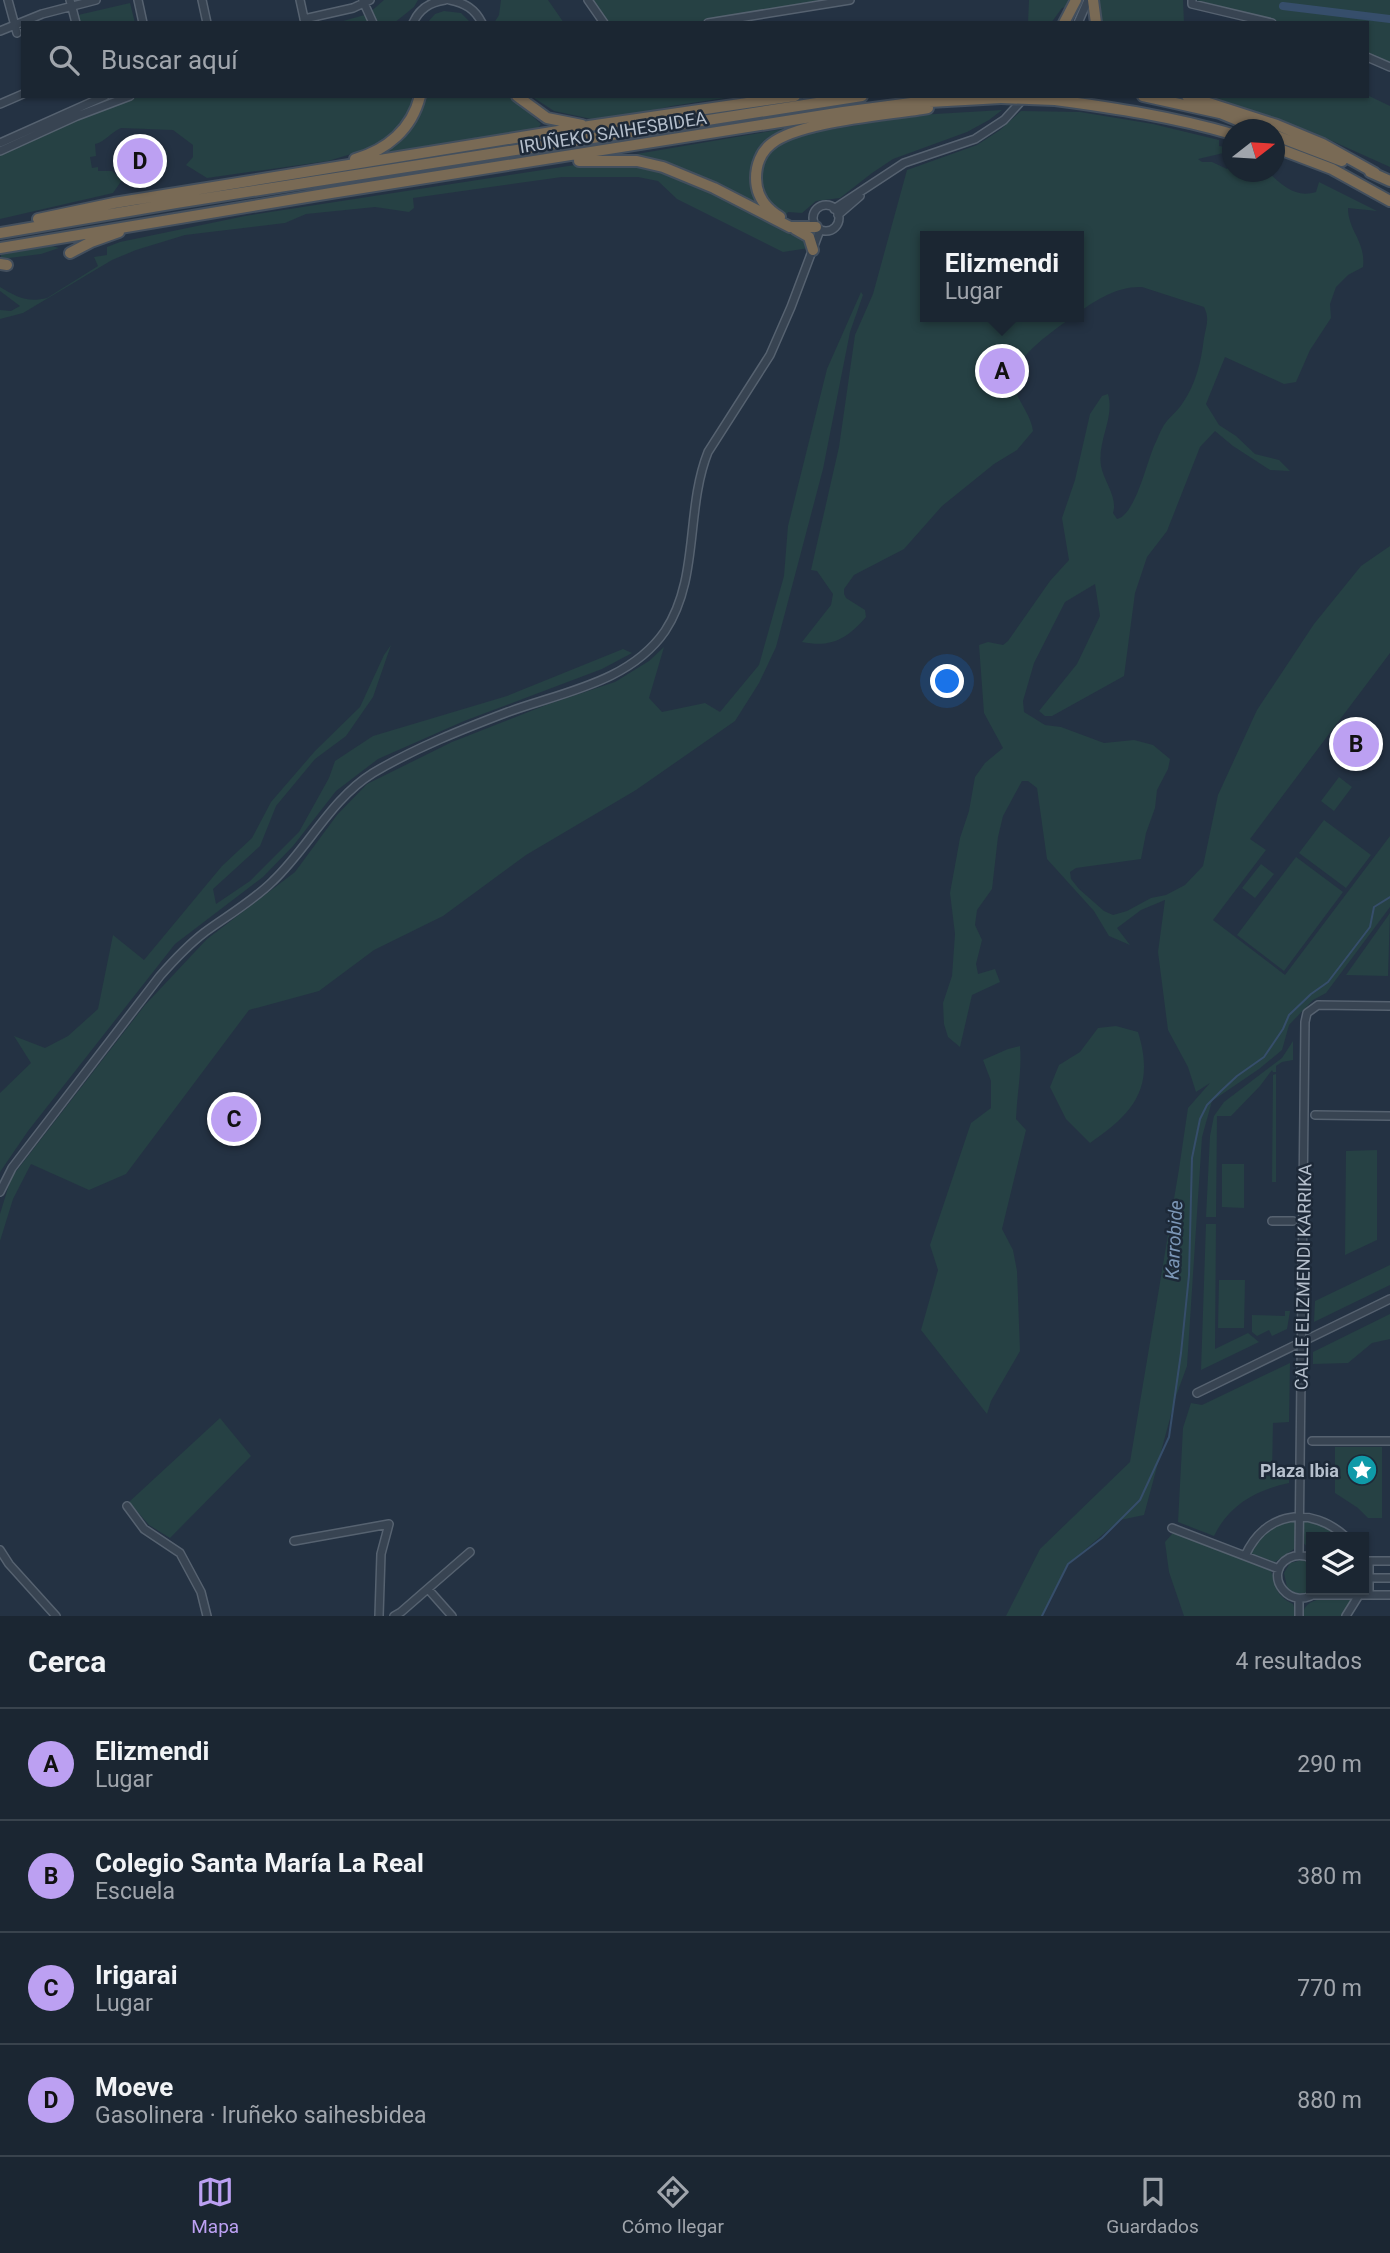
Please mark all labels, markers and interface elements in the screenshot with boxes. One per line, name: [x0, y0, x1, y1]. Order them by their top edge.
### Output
search box: [21, 21, 1369, 98]
icon: search: [45, 41, 83, 79]
text: Buscar aquí: [101, 45, 238, 75]
street label: IRUÑEKO SAIHESBIDEA: [518, 107, 709, 157]
north arrow: [1222, 119, 1285, 182]
pin: D: [117, 135, 163, 187]
popup: [920, 231, 1084, 322]
text: Elizmendi: [945, 248, 1059, 278]
text: Lugar: [945, 278, 1003, 305]
pin: A: [979, 345, 1025, 397]
your location: [930, 664, 964, 698]
pin: B: [1333, 718, 1379, 770]
pin: C: [211, 1093, 257, 1145]
street label: CALLE ELIZMENDI KARRIKA: [1291, 1163, 1315, 1390]
water label: Karrobide: [1160, 1200, 1188, 1280]
place icon: Plaza Ibia: [1345, 1453, 1379, 1487]
place label: Plaza Ibia: [1260, 1460, 1339, 1481]
map controls: [1306, 1532, 1369, 1595]
button: layers: [1306, 1532, 1369, 1595]
text: Cerca: [28, 1644, 106, 1679]
text: 4 resultados: [1235, 1648, 1362, 1675]
text: Elizmendi: [95, 1736, 209, 1766]
text: A: [43, 1751, 59, 1778]
text: 290 m: [1297, 1751, 1362, 1778]
text: Lugar: [95, 1766, 153, 1793]
text: Colegio Santa María La Real: [95, 1848, 424, 1878]
text: B: [44, 1863, 58, 1890]
text: 380 m: [1297, 1863, 1362, 1890]
text: Escuela: [95, 1878, 175, 1905]
text: Irigarai: [95, 1960, 178, 1990]
text: C: [43, 1975, 59, 2002]
text: 770 m: [1297, 1975, 1362, 2002]
text: Lugar: [95, 1990, 153, 2017]
text: Moeve: [95, 2072, 173, 2102]
text: D: [44, 2087, 58, 2114]
text: 880 m: [1297, 2087, 1362, 2114]
text: Gasolinera · Iruñeko saihesbidea: [95, 2102, 427, 2129]
tab: Mapa: [191, 2173, 239, 2238]
tab: Cómo llegar: [622, 2173, 724, 2238]
tab: Guardados: [1106, 2173, 1199, 2238]

